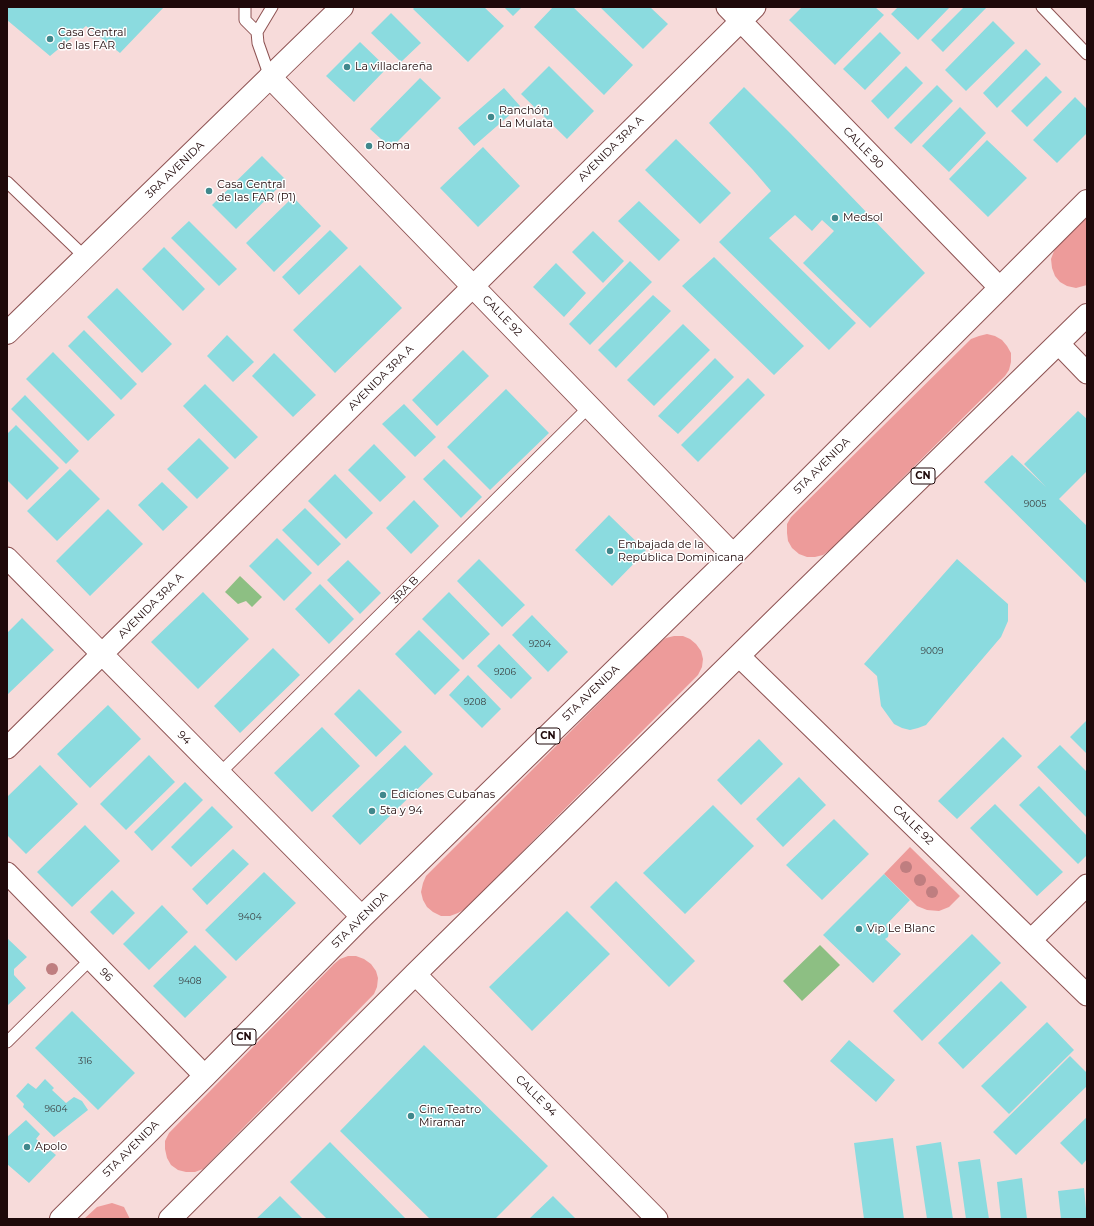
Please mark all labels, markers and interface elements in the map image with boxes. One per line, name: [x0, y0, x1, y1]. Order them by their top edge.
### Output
place label: Casa Central de las FAR: [58, 26, 126, 52]
marker: Casa Central de las FAR: [45, 34, 55, 44]
place label: La villaclareña: [355, 60, 433, 74]
marker: La villaclareña: [342, 62, 352, 72]
place label: Ranchón La Mulata: [499, 104, 553, 130]
marker: Ranchón La Mulata: [486, 112, 496, 122]
street label: AVENIDA 3RA A: [576, 114, 646, 184]
street label: CALLE 90: [840, 124, 886, 172]
street label: 3RA AVENIDA: [143, 139, 207, 201]
place label: Roma: [377, 139, 410, 153]
marker: Roma: [364, 141, 374, 151]
place label: Casa Central de las FAR (P1): [217, 178, 296, 204]
marker: Casa Central de las FAR (P1): [204, 186, 214, 196]
place label: Medsol: [843, 211, 883, 225]
marker: Medsol: [830, 213, 840, 223]
street label: CALLE 92: [479, 293, 525, 339]
street label: AVENIDA 3RA A: [346, 343, 416, 413]
street label: 5TA AVENIDA: [791, 435, 853, 497]
road number: CN: [911, 468, 935, 484]
house number: 9005: [1024, 499, 1046, 509]
place label: Embajada de la República Dominicana: [618, 538, 744, 564]
marker: Embajada de la República Dominicana: [605, 546, 615, 556]
street label: AVENIDA 3RA A: [116, 571, 186, 641]
street label: 3RA B: [389, 574, 421, 606]
house number: 9204: [529, 639, 551, 649]
house number: 9009: [921, 646, 943, 656]
street label: 5TA AVENIDA: [560, 662, 622, 724]
house number: 9206: [494, 667, 516, 677]
house number: 9208: [464, 697, 486, 707]
street label: 94: [174, 728, 194, 748]
road number: CN: [536, 728, 560, 744]
place label: Ediciones Cubanas: [391, 788, 495, 802]
marker: Ediciones Cubanas: [378, 790, 388, 800]
street label: CALLE 92: [890, 802, 936, 848]
place label: 5ta y 94: [380, 804, 423, 818]
marker: 5ta y 94: [367, 806, 377, 816]
street label: 5TA AVENIDA: [329, 889, 391, 951]
house number: 9404: [238, 912, 262, 922]
place label: Vip Le Blanc: [867, 922, 935, 936]
marker: Vip Le Blanc: [854, 924, 864, 934]
street label: 96: [97, 966, 115, 984]
house number: 9408: [178, 976, 202, 986]
road number: CN: [232, 1029, 256, 1045]
house number: 316: [78, 1056, 92, 1066]
street label: CALLE 94: [513, 1073, 559, 1119]
place label: Cine Teatro Miramar: [419, 1103, 481, 1129]
house number: 9604: [45, 1104, 67, 1114]
marker: Cine Teatro Miramar: [406, 1111, 416, 1121]
street label: 5TA AVENIDA: [100, 1118, 162, 1180]
place label: Apolo: [35, 1140, 67, 1154]
marker: Apolo: [22, 1142, 32, 1152]

